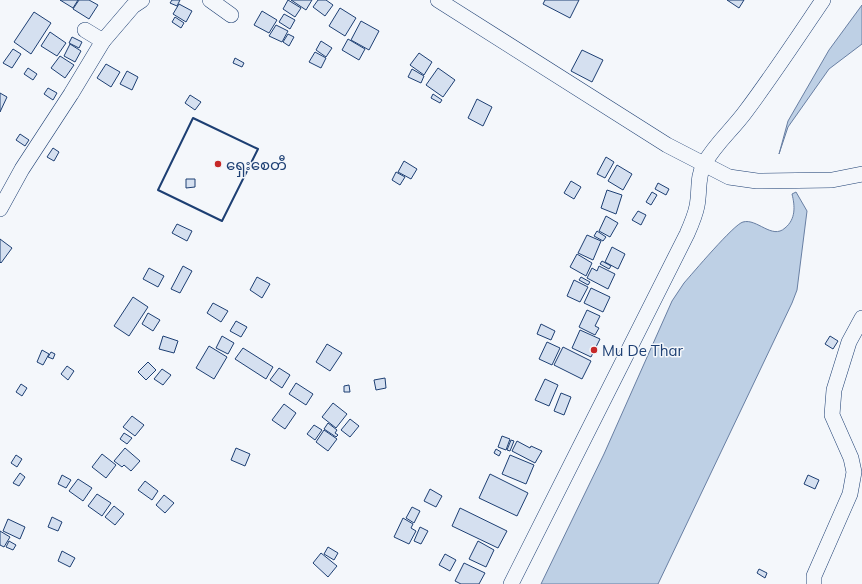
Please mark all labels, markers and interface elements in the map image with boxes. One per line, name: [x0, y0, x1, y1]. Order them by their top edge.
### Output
place label: ရှေးစေတီ: [226, 155, 287, 177]
marker: ရှေးစေတီ: [213, 159, 223, 169]
place label: Mu De Thar: [602, 341, 684, 360]
marker: Mu De Thar: [589, 345, 599, 355]

